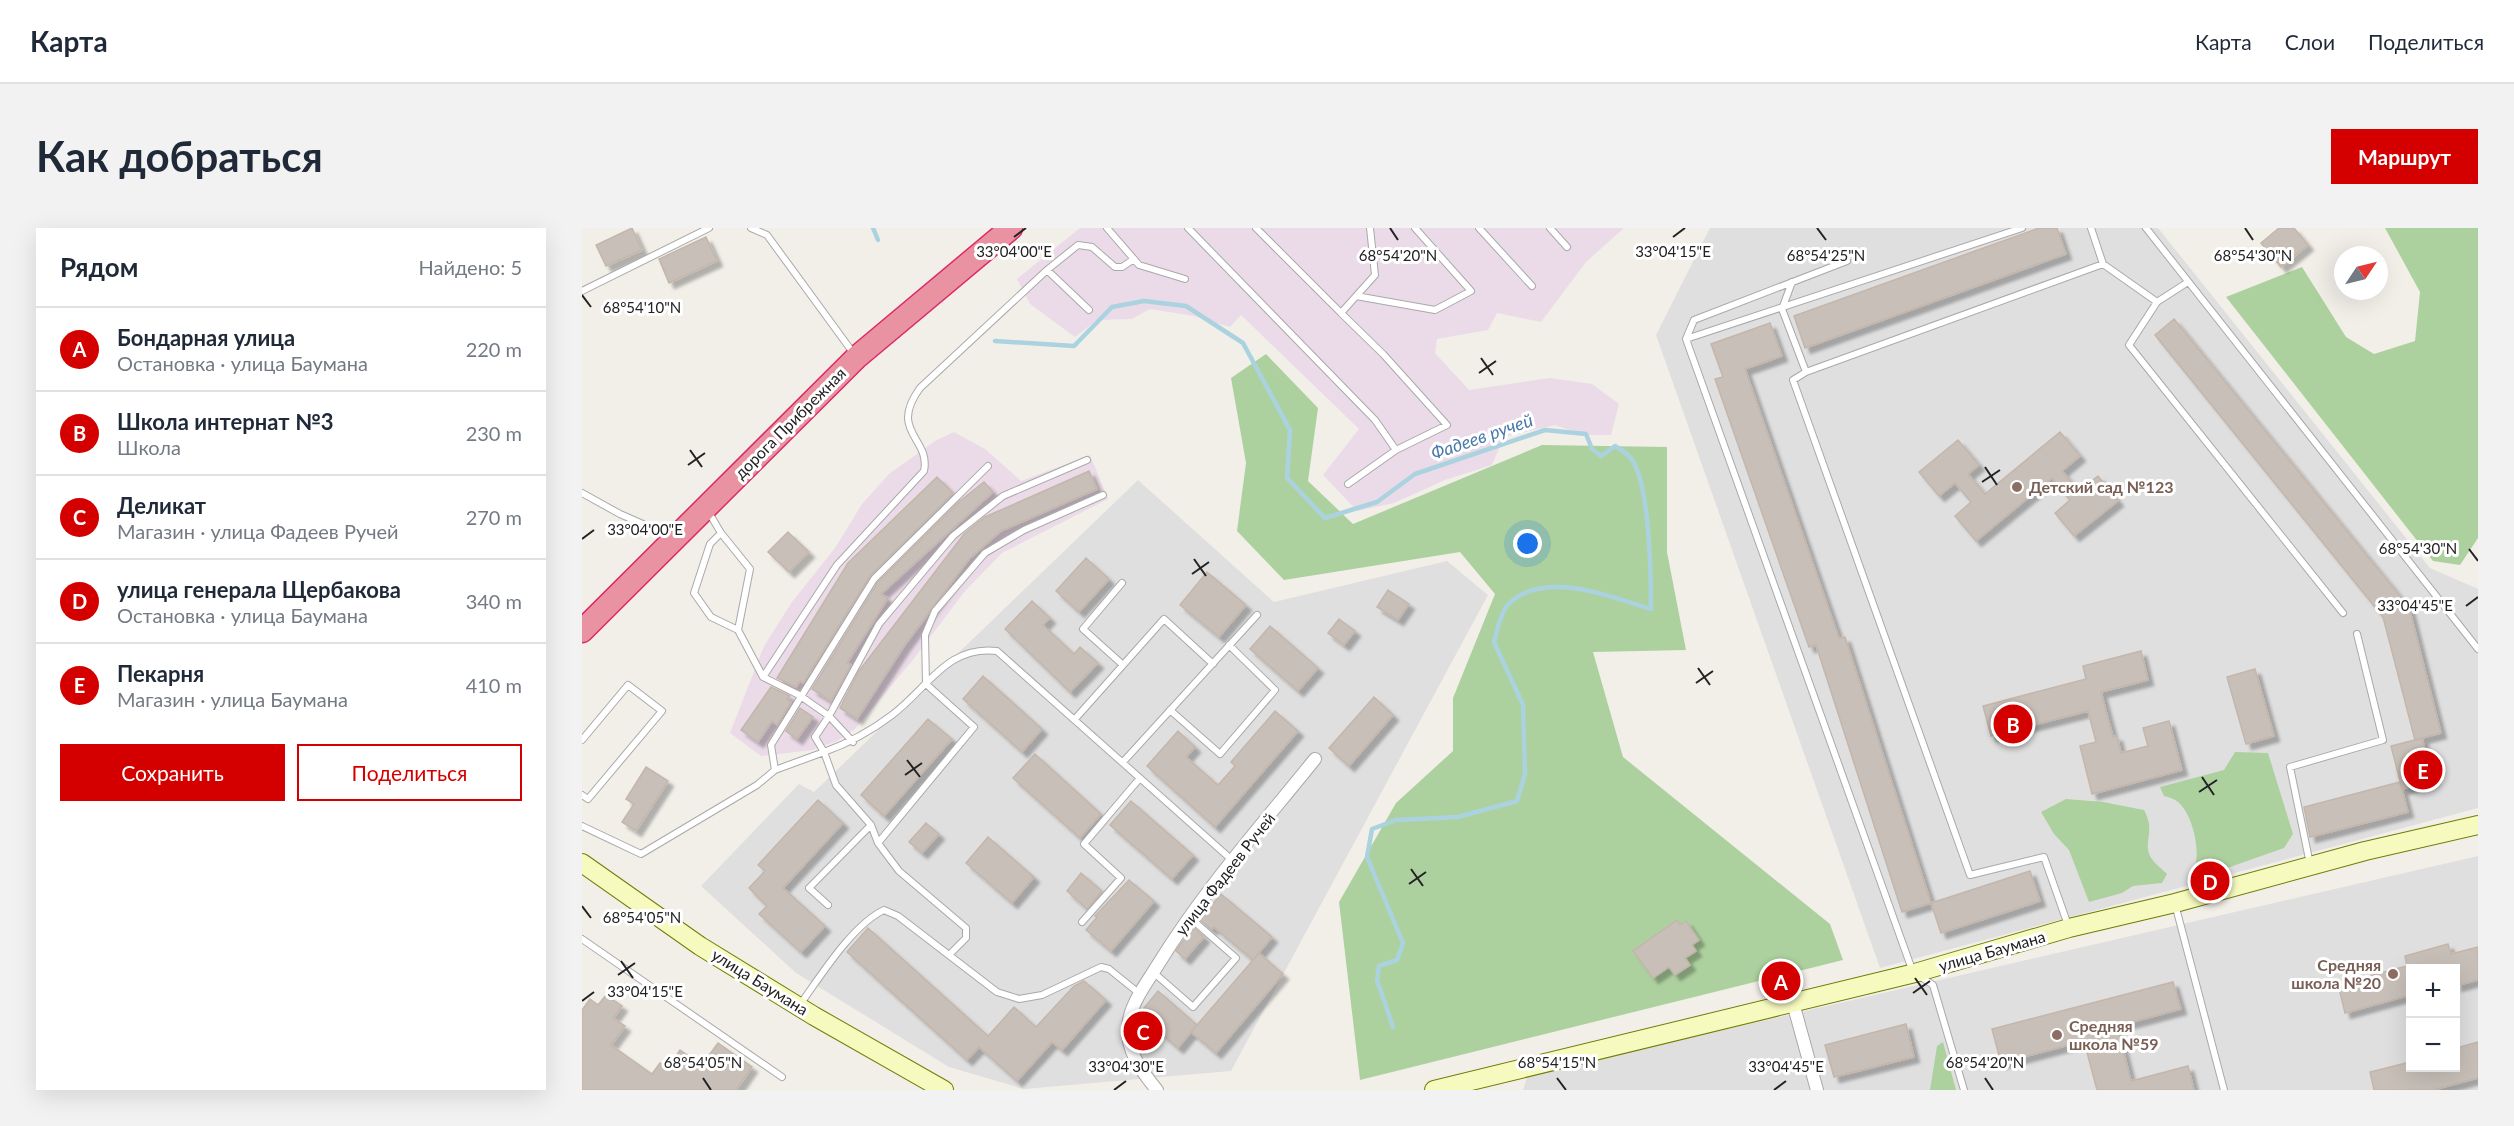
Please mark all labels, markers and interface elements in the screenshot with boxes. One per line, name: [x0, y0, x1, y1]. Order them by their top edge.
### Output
text: Карта: [30, 24, 108, 58]
text: Карта: [2195, 29, 2252, 54]
text: Слои: [2285, 29, 2335, 54]
text: Поделиться: [2368, 29, 2484, 54]
button: Маршрут: [2331, 129, 2478, 184]
text: Как добраться: [36, 131, 323, 181]
text: 33°04'00"E: [976, 242, 1052, 260]
text: 33°04'15"E: [1635, 242, 1711, 260]
text: 68°54'20"N: [1359, 246, 1437, 264]
text: 68°54'25"N: [1787, 246, 1865, 264]
text: 68°54'30"N: [2214, 246, 2292, 264]
north arrow: [2334, 246, 2388, 300]
text: Рядом: [60, 251, 138, 283]
text: Найдено: 5: [419, 255, 522, 279]
text: 68°54'10"N: [603, 298, 681, 316]
text: Бондарная улица: [117, 324, 295, 351]
text: A: [73, 337, 86, 361]
text: 220 m: [466, 337, 522, 361]
text: Остановка · улица Баумана: [117, 351, 368, 375]
street label: дорога Прибрежная: [730, 363, 849, 482]
text: Школа интернат №3: [117, 408, 334, 435]
water label: Фадеев ручей: [1428, 408, 1535, 464]
text: B: [73, 421, 86, 445]
text: 230 m: [466, 421, 522, 445]
text: Школа: [117, 435, 181, 459]
place label: Детский сад №123: [2029, 477, 2173, 496]
marker: Детский сад №123: [2010, 480, 2024, 494]
text: Деликат: [117, 492, 206, 519]
text: C: [73, 505, 86, 529]
text: 270 m: [466, 505, 522, 529]
text: Магазин · улица Фадеев Ручей: [117, 519, 399, 543]
text: 33°04'00"E: [607, 520, 683, 538]
your location: [1513, 529, 1542, 558]
text: 68°54'30"N: [2379, 539, 2457, 557]
text: улица генерала Щербакова: [117, 576, 401, 603]
text: D: [72, 589, 87, 613]
text: 340 m: [466, 589, 522, 613]
text: 33°04'45"E: [2377, 596, 2453, 614]
text: Остановка · улица Баумана: [117, 603, 368, 627]
text: Пекарня: [117, 660, 204, 687]
text: E: [74, 673, 85, 697]
text: 410 m: [466, 673, 522, 697]
text: Магазин · улица Баумана: [117, 687, 348, 711]
pin: B: [1994, 702, 2032, 746]
button: Сохранить: [60, 744, 285, 801]
button: Поделиться: [297, 744, 522, 801]
pin: E: [2404, 748, 2442, 792]
street label: улица Фадеев Ручей: [1171, 809, 1278, 939]
pin: D: [2190, 858, 2230, 904]
text: 68°54'05"N: [603, 908, 681, 926]
street label: улица Баумана: [1936, 926, 2047, 975]
street label: улица Баумана: [709, 944, 812, 1019]
place label: Средняя школа №20: [2291, 955, 2381, 992]
pin: A: [1762, 958, 1800, 1004]
map controls: [2406, 964, 2460, 1072]
button: +: [2406, 964, 2460, 1018]
marker: Средняя школа №20: [2386, 967, 2400, 981]
text: 33°04'15"E: [607, 982, 683, 1000]
pin: C: [1124, 1008, 1162, 1054]
place label: Средняя школа №59: [2069, 1016, 2159, 1053]
button: −: [2406, 1018, 2460, 1072]
marker: Средняя школа №59: [2050, 1028, 2064, 1042]
text: 68°54'05"N: [664, 1053, 742, 1071]
text: 68°54'15"N: [1518, 1053, 1596, 1071]
text: 68°54'20"N: [1946, 1053, 2024, 1071]
text: 33°04'30"E: [1088, 1057, 1164, 1075]
text: 33°04'45"E: [1748, 1057, 1824, 1075]

